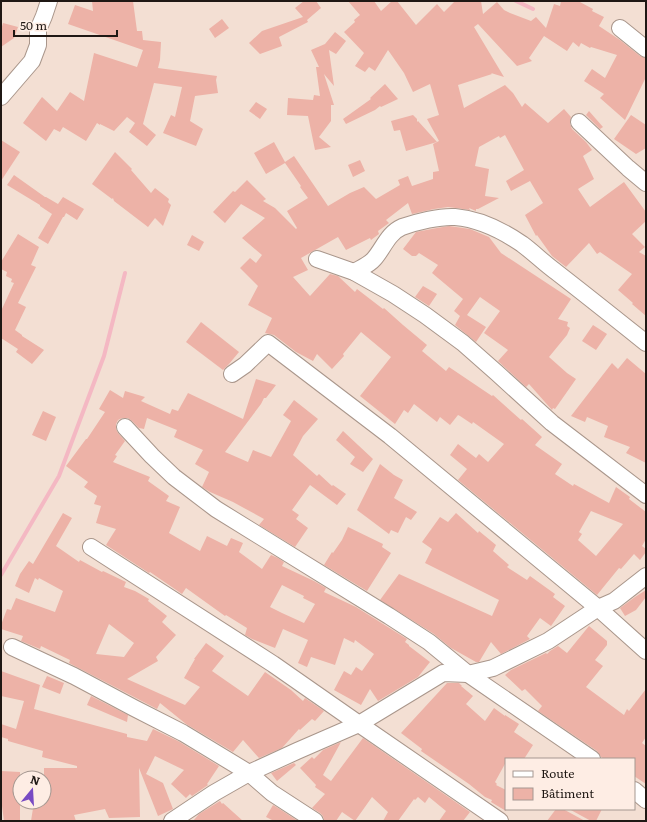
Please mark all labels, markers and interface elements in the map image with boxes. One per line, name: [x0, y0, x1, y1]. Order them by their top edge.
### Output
scale bar: [14, 12, 117, 38]
text: 50 m: [20, 16, 47, 34]
legend: [505, 758, 635, 810]
text: Route: [541, 764, 575, 782]
north arrow: [12, 770, 52, 810]
text: N: [29, 771, 42, 789]
text: Bâtiment: [541, 784, 594, 802]

